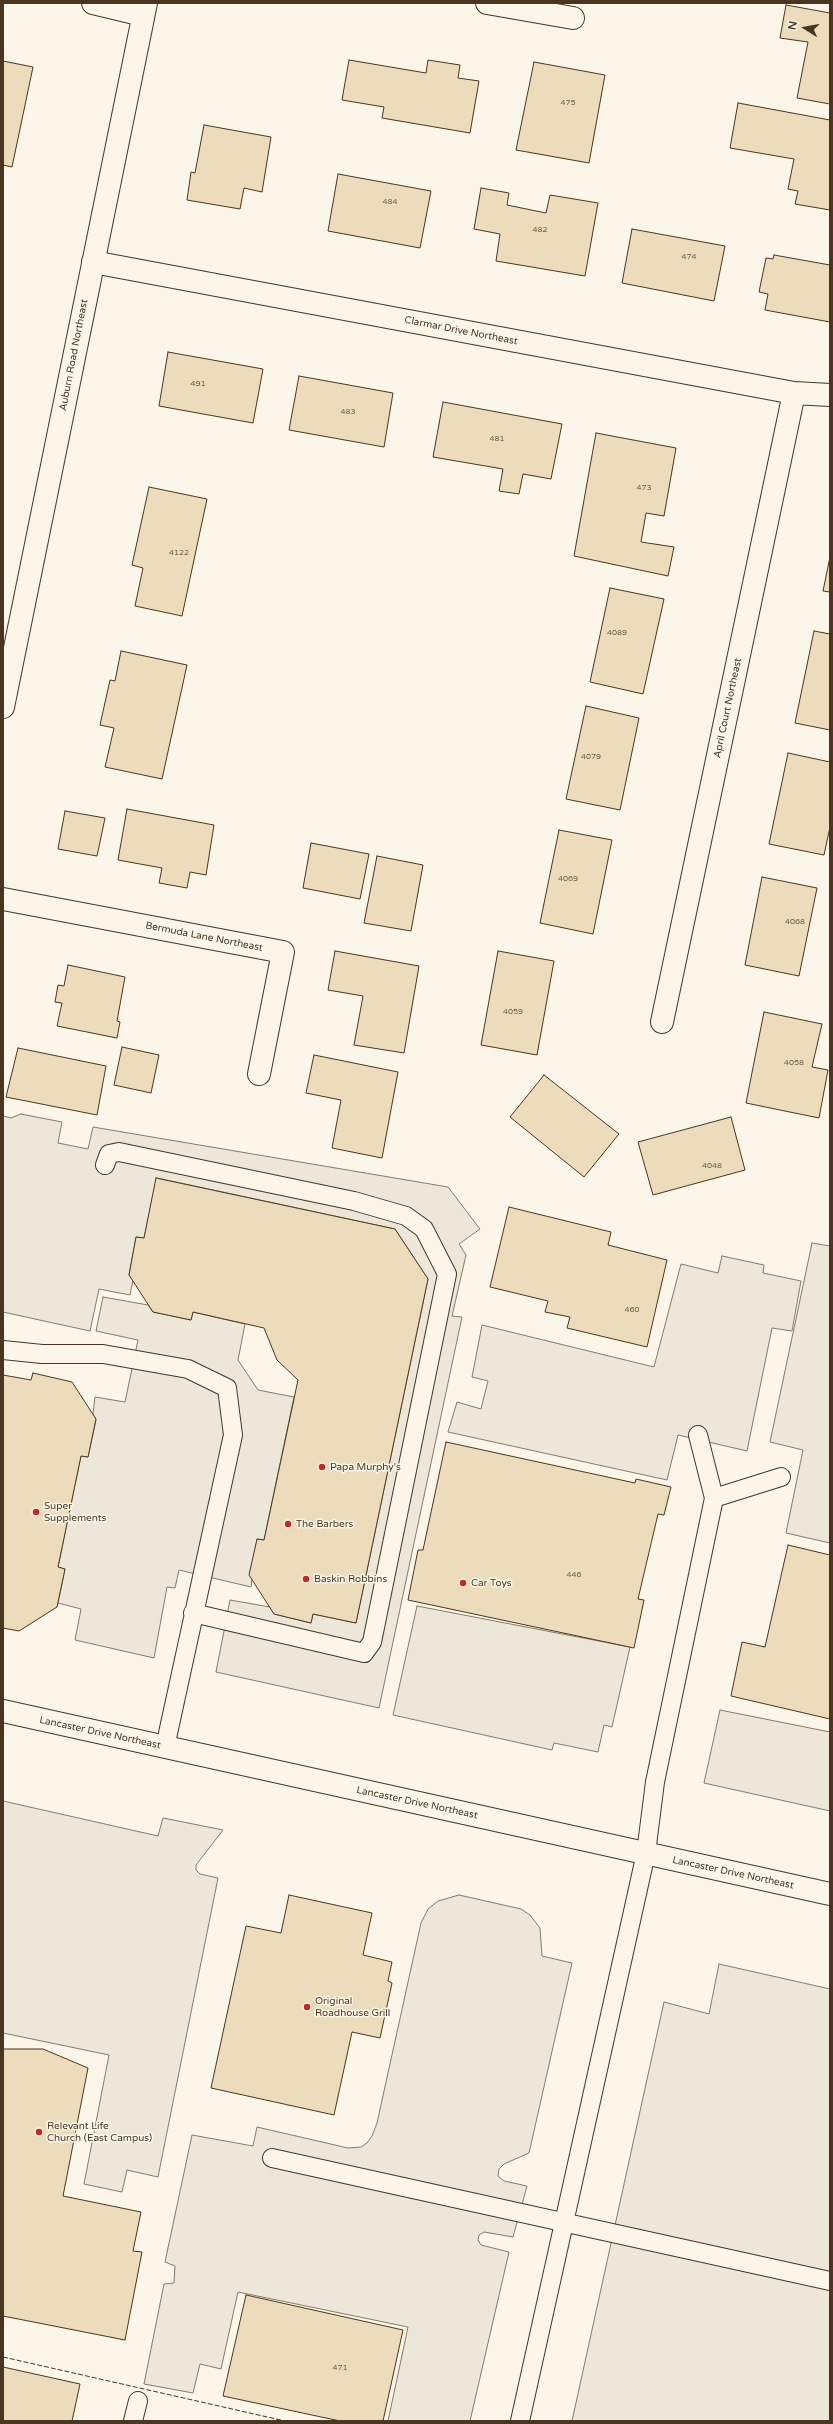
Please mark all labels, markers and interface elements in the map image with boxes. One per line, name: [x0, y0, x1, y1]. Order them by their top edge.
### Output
north arrow: [785, 8, 825, 48]
text: N: [786, 20, 800, 31]
house number: 475: [560, 98, 576, 108]
house number: 484: [382, 197, 398, 207]
house number: 482: [532, 225, 548, 235]
house number: 474: [681, 252, 697, 262]
street label: Auburn Road Northeast: [57, 298, 91, 412]
street label: Clarmar Drive Northeast: [403, 314, 519, 348]
house number: 491: [190, 379, 206, 389]
house number: 483: [340, 407, 356, 417]
house number: 481: [489, 434, 505, 444]
house number: 473: [636, 483, 652, 493]
house number: 4122: [169, 548, 189, 558]
house number: 4089: [607, 628, 627, 638]
street label: April Court Northeast: [712, 657, 744, 759]
house number: 4079: [581, 752, 601, 762]
house number: 4069: [558, 874, 578, 884]
house number: 4068: [785, 917, 805, 927]
street label: Bermuda Lane Northeast: [144, 920, 264, 954]
house number: 4059: [503, 1007, 523, 1017]
house number: 4058: [784, 1058, 804, 1068]
house number: 4048: [702, 1161, 722, 1171]
house number: 460: [624, 1305, 640, 1315]
place label: Papa Murphy's: [330, 1461, 401, 1473]
marker: Papa Murphy's: [317, 1462, 327, 1472]
place label: Super Supplements: [44, 1500, 106, 1524]
marker: Super Supplements: [31, 1507, 41, 1517]
place label: The Barbers: [296, 1518, 353, 1530]
marker: The Barbers: [283, 1519, 293, 1529]
house number: 446: [566, 1570, 582, 1580]
place label: Baskin Robbins: [314, 1573, 387, 1585]
marker: Baskin Robbins: [301, 1574, 311, 1584]
place label: Car Toys: [471, 1577, 512, 1589]
marker: Car Toys: [458, 1578, 468, 1588]
street label: Lancaster Drive Northeast: [38, 1714, 162, 1752]
street label: Lancaster Drive Northeast: [355, 1784, 479, 1822]
street label: Lancaster Drive Northeast: [671, 1854, 795, 1892]
place label: Original Roadhouse Grill: [315, 1995, 390, 2018]
marker: Original Roadhouse Grill: [302, 2002, 312, 2012]
place label: Relevant Life Church (East Campus): [47, 2120, 152, 2144]
marker: Relevant Life Church (East Campus): [34, 2127, 44, 2137]
house number: 471: [332, 2363, 348, 2373]

